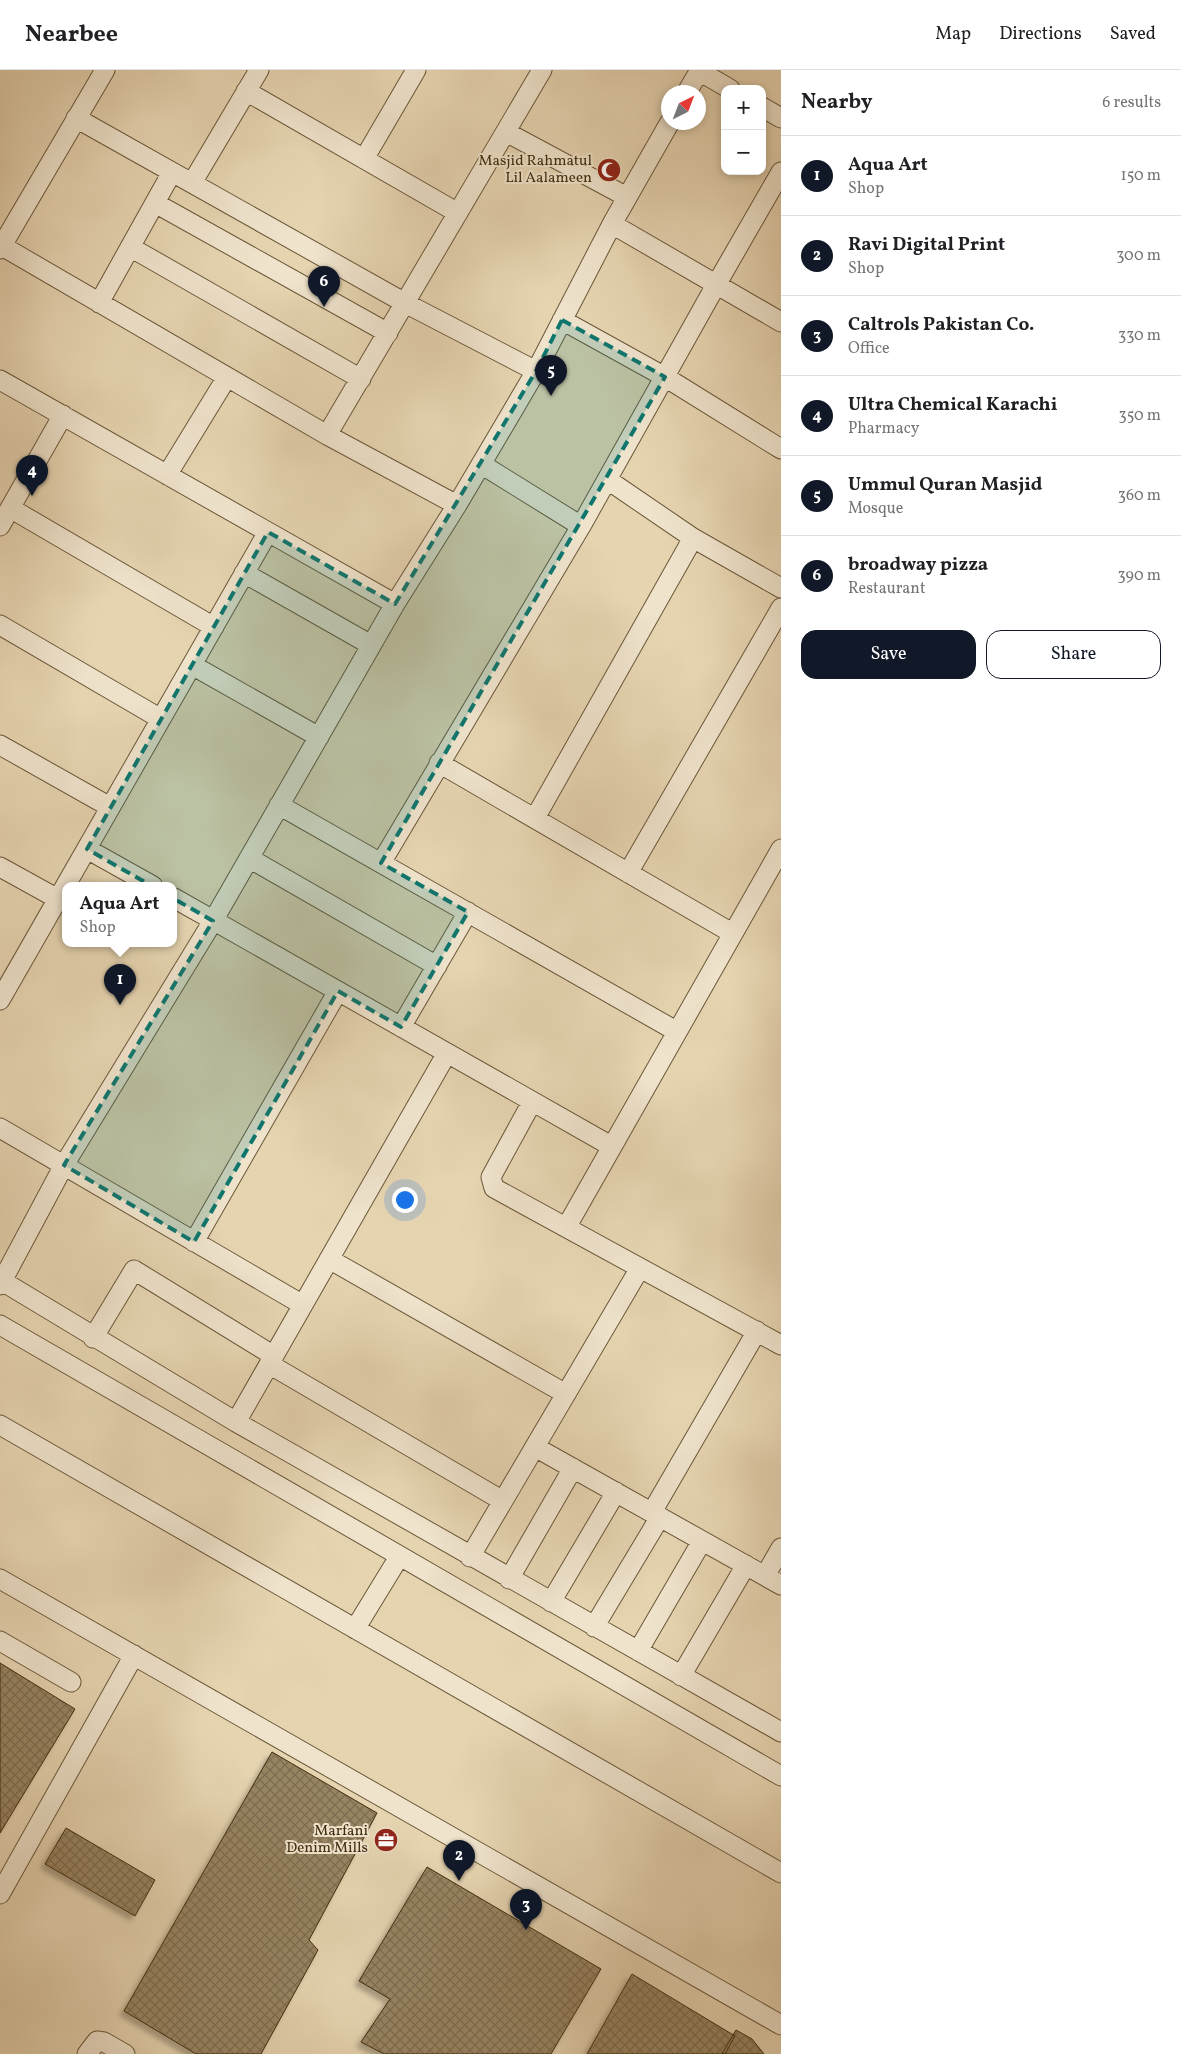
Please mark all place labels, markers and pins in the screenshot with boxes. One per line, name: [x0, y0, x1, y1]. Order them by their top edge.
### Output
place label: Masjid Rahmatul Lil Aalameen: [479, 151, 592, 189]
mosque icon: Masjid Rahmatul Lil Aalameen: [596, 157, 622, 183]
pin: 6: [308, 266, 340, 307]
pin: 5: [535, 355, 567, 396]
pin: 4: [16, 455, 48, 496]
pin: 1: [104, 964, 136, 1005]
place label: Marfani Denim Mills: [286, 1821, 368, 1859]
office icon: Marfani Denim Mills: [373, 1827, 399, 1853]
pin: 2: [443, 1840, 475, 1881]
pin: 3: [510, 1889, 542, 1930]

